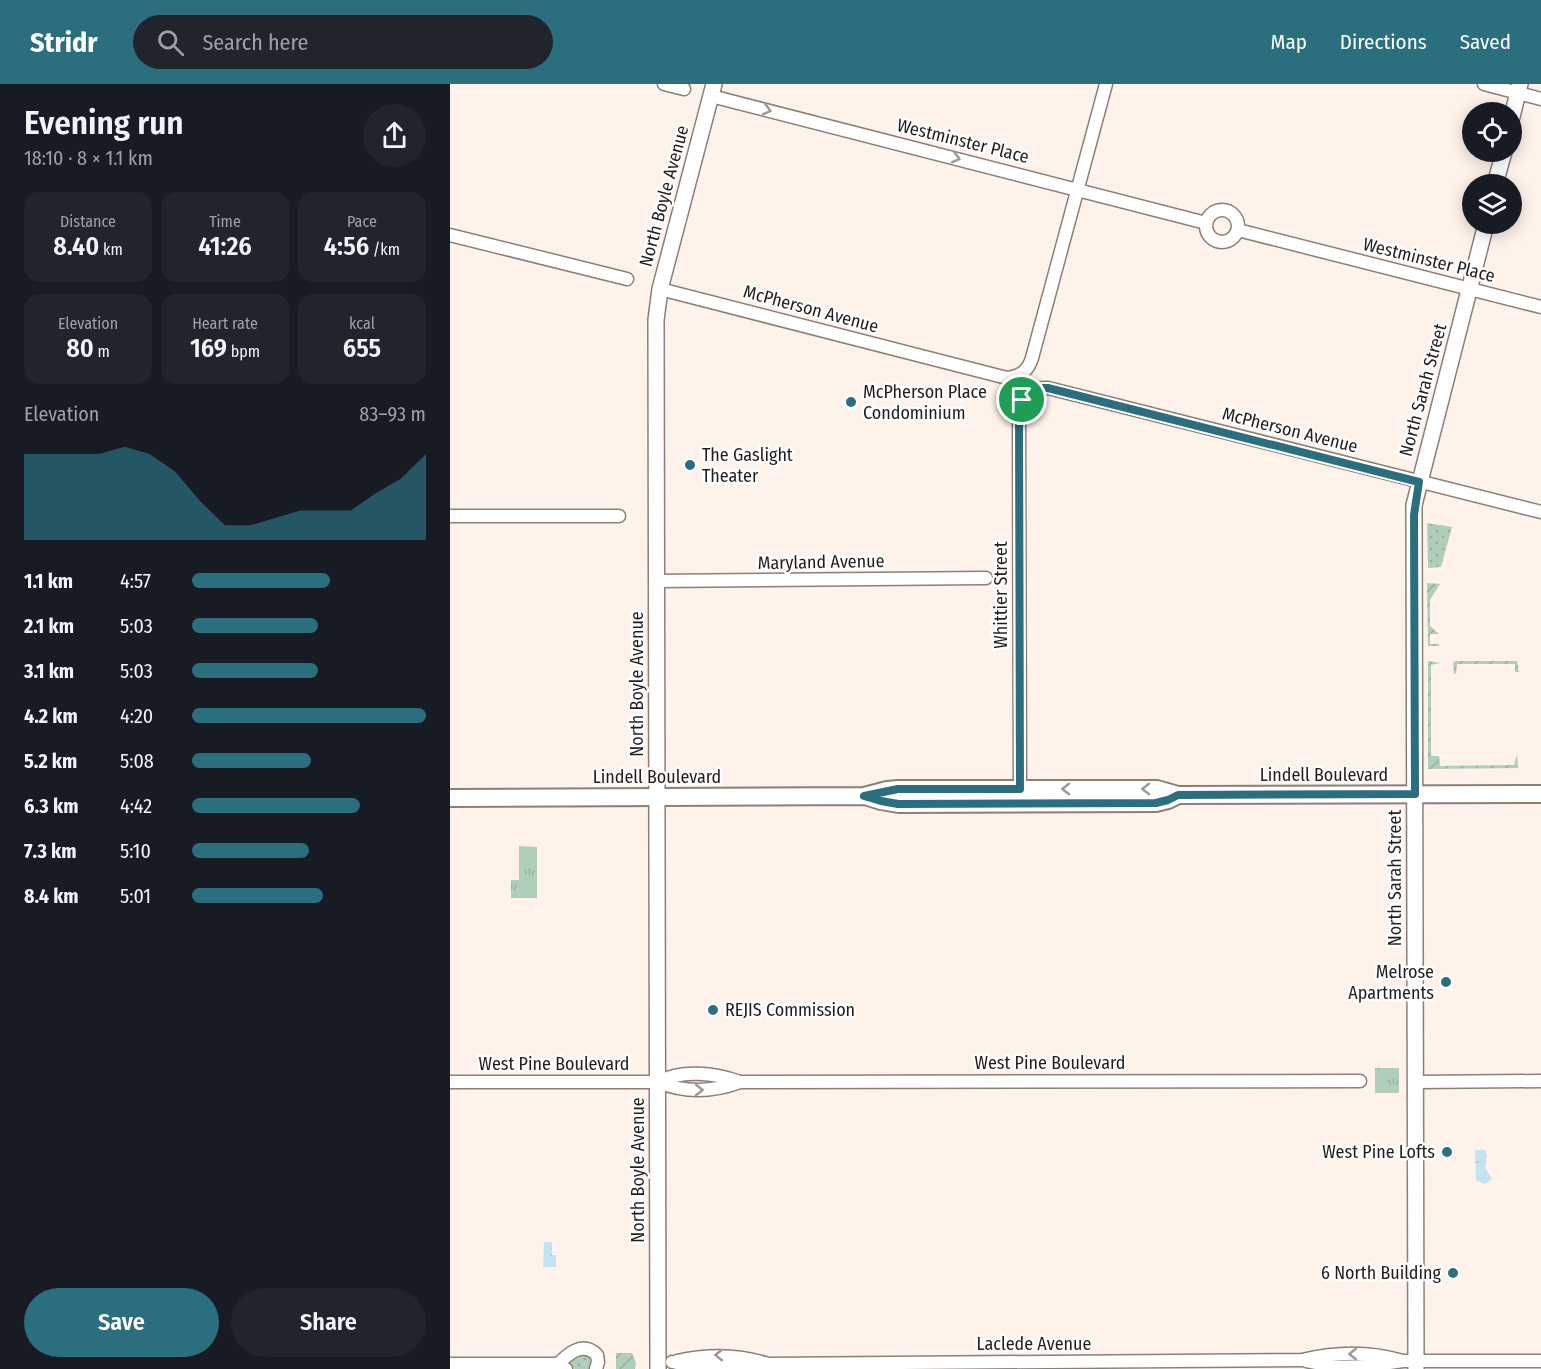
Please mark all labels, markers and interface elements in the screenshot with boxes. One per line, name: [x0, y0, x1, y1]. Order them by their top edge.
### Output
search box: [133, 15, 553, 69]
text: Stridr: [30, 26, 97, 59]
icon: search: [154, 26, 187, 59]
text: Search here: [202, 29, 308, 56]
text: Map: [1270, 29, 1307, 55]
text: Directions: [1340, 29, 1427, 55]
text: Saved: [1460, 29, 1511, 55]
map controls: [1462, 102, 1522, 234]
button: locate: [1462, 102, 1522, 162]
text: Evening run: [24, 103, 184, 143]
one-way arrow: [762, 103, 772, 116]
button: share: [363, 104, 426, 167]
street label: Westminster Place: [895, 114, 1031, 168]
street label: North Boyle Avenue: [635, 123, 693, 269]
text: 18:10 · 8 × 1.1 km: [24, 146, 153, 170]
one-way arrow: [951, 151, 961, 164]
button: layers: [1462, 174, 1522, 234]
text: Distance: [60, 212, 116, 231]
text: Time: [209, 212, 241, 231]
text: Pace: [347, 212, 377, 231]
text: 8.40: [53, 231, 99, 262]
text: 41:26: [198, 231, 252, 262]
text: 4:56: [324, 231, 369, 262]
street label: Westminster Place: [1361, 233, 1497, 287]
text: km: [99, 240, 123, 259]
text: /km: [369, 240, 400, 259]
street label: McPherson Avenue: [741, 280, 881, 338]
text: Elevation: [58, 314, 118, 333]
text: Heart rate: [192, 314, 258, 333]
text: kcal: [349, 314, 375, 333]
street label: North Sarah Street: [1395, 321, 1451, 459]
text: 80: [66, 333, 94, 364]
text: 169: [190, 333, 227, 364]
text: 655: [343, 333, 381, 364]
text: m: [94, 342, 110, 361]
text: bpm: [227, 342, 260, 361]
pin: [996, 374, 1047, 425]
place label: McPherson Place Condominium: [863, 381, 987, 424]
icon: arrive: [1005, 383, 1038, 416]
marker: McPherson Place Condominium: [844, 395, 858, 409]
text: Elevation: [24, 402, 99, 426]
text: 83–93 m: [359, 402, 426, 426]
street label: McPherson Avenue: [1220, 403, 1360, 458]
place label: The Gaslight Theater: [702, 444, 793, 487]
marker: The Gaslight Theater: [683, 458, 697, 472]
street label: Whittier Street: [990, 541, 1012, 649]
street label: Maryland Avenue: [757, 550, 885, 574]
text: 1.1 km: [24, 569, 73, 593]
text: 4:57: [120, 569, 151, 593]
street label: North Boyle Avenue: [626, 611, 648, 757]
text: 2.1 km: [24, 614, 74, 638]
text: 5:03: [120, 614, 153, 638]
text: 3.1 km: [24, 659, 74, 683]
text: 5:03: [120, 659, 153, 683]
text: 4.2 km: [24, 704, 78, 728]
text: 4:20: [120, 704, 153, 728]
text: 5.2 km: [24, 749, 77, 773]
text: 5:08: [120, 749, 154, 773]
street label: Lindell Boulevard: [1260, 764, 1388, 786]
street label: Lindell Boulevard: [593, 766, 721, 788]
one-way arrow: [1062, 783, 1071, 795]
one-way arrow: [1141, 783, 1150, 795]
text: 6.3 km: [24, 794, 78, 818]
text: 4:42: [120, 794, 152, 818]
street label: North Sarah Street: [1384, 810, 1406, 946]
text: 7.3 km: [24, 839, 76, 863]
text: 5:10: [120, 839, 151, 863]
text: 8.4 km: [24, 884, 79, 908]
text: 5:01: [120, 884, 151, 908]
place label: Melrose Apartments: [1348, 961, 1434, 1004]
marker: Melrose Apartments: [1439, 975, 1453, 989]
place label: REJIS Commission: [725, 999, 855, 1021]
marker: REJIS Commission: [706, 1003, 720, 1017]
street label: West Pine Boulevard: [975, 1052, 1125, 1074]
street label: West Pine Boulevard: [479, 1053, 629, 1075]
one-way arrow: [695, 1084, 704, 1096]
street label: North Boyle Avenue: [627, 1097, 649, 1243]
place label: West Pine Lofts: [1322, 1141, 1435, 1163]
marker: West Pine Lofts: [1440, 1145, 1454, 1159]
place label: 6 North Building: [1321, 1262, 1442, 1284]
marker: 6 North Building: [1446, 1266, 1460, 1280]
button: Save: [24, 1288, 219, 1357]
button: Share: [231, 1288, 426, 1357]
street label: Laclede Avenue: [977, 1333, 1091, 1355]
one-way arrow: [1348, 1347, 1357, 1360]
one-way arrow: [715, 1349, 724, 1362]

